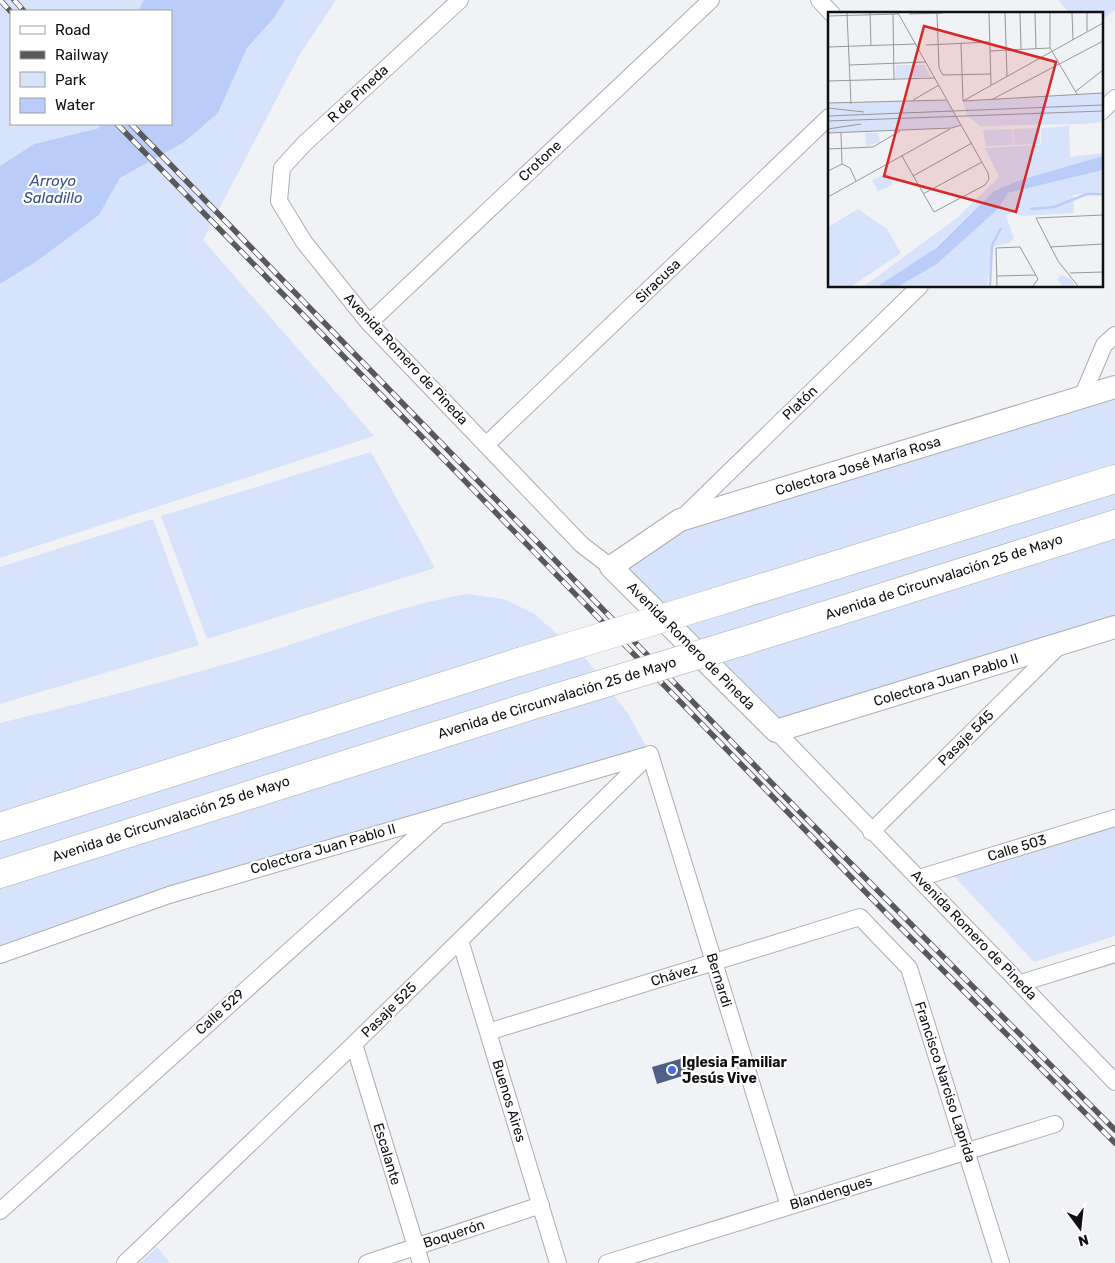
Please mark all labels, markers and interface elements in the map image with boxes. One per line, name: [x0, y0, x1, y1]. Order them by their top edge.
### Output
legend: [10, 10, 172, 125]
inset map: [828, 12, 1102, 288]
text: Road: [55, 21, 91, 39]
text: Railway: [55, 46, 109, 64]
street label: R de Pineda: [324, 62, 392, 126]
text: Park: [55, 71, 86, 89]
text: Water: [55, 96, 95, 114]
street label: Crotone: [515, 137, 565, 185]
water label: Arroyo Saladillo: [24, 172, 83, 207]
street label: Siracusa: [632, 255, 684, 307]
street label: Avenida Romero de Pineda: [340, 290, 472, 428]
street label: Platón: [779, 382, 821, 424]
street label: Colectora José María Rosa: [773, 433, 943, 499]
street label: Avenida de Circunvalación 25 de Mayo: [823, 530, 1065, 624]
street label: Avenida Romero de Pineda: [623, 578, 759, 714]
street label: Colectora Juan Pablo II: [872, 650, 1020, 710]
street label: Avenida de Circunvalación 25 de Mayo: [436, 654, 678, 742]
street label: Pasaje 545: [935, 707, 997, 769]
street label: Avenida de Circunvalación 25 de Mayo: [50, 772, 292, 866]
street label: Colectora Juan Pablo II: [248, 820, 398, 878]
street label: Calle 503: [985, 831, 1049, 865]
street label: Avenida Romero de Pineda: [907, 866, 1041, 1004]
street label: Bernardi: [703, 951, 735, 1009]
street label: Chávez: [649, 960, 699, 990]
street label: Pasaje 525: [358, 979, 420, 1041]
street label: Calle 529: [192, 986, 248, 1038]
street label: Francisco Narciso Laprida: [911, 1000, 979, 1164]
place label: Iglesia Familiar Jesús Vive: [682, 1054, 787, 1087]
street label: Buenos Aires: [488, 1058, 530, 1144]
marker: Iglesia Familiar Jesús Vive: [666, 1064, 678, 1076]
street label: Escalante: [370, 1121, 405, 1187]
street label: Blandengues: [788, 1172, 874, 1214]
north arrow: [1055, 1203, 1105, 1253]
street label: Boquerón: [421, 1216, 487, 1252]
text: N: [1076, 1231, 1090, 1250]

